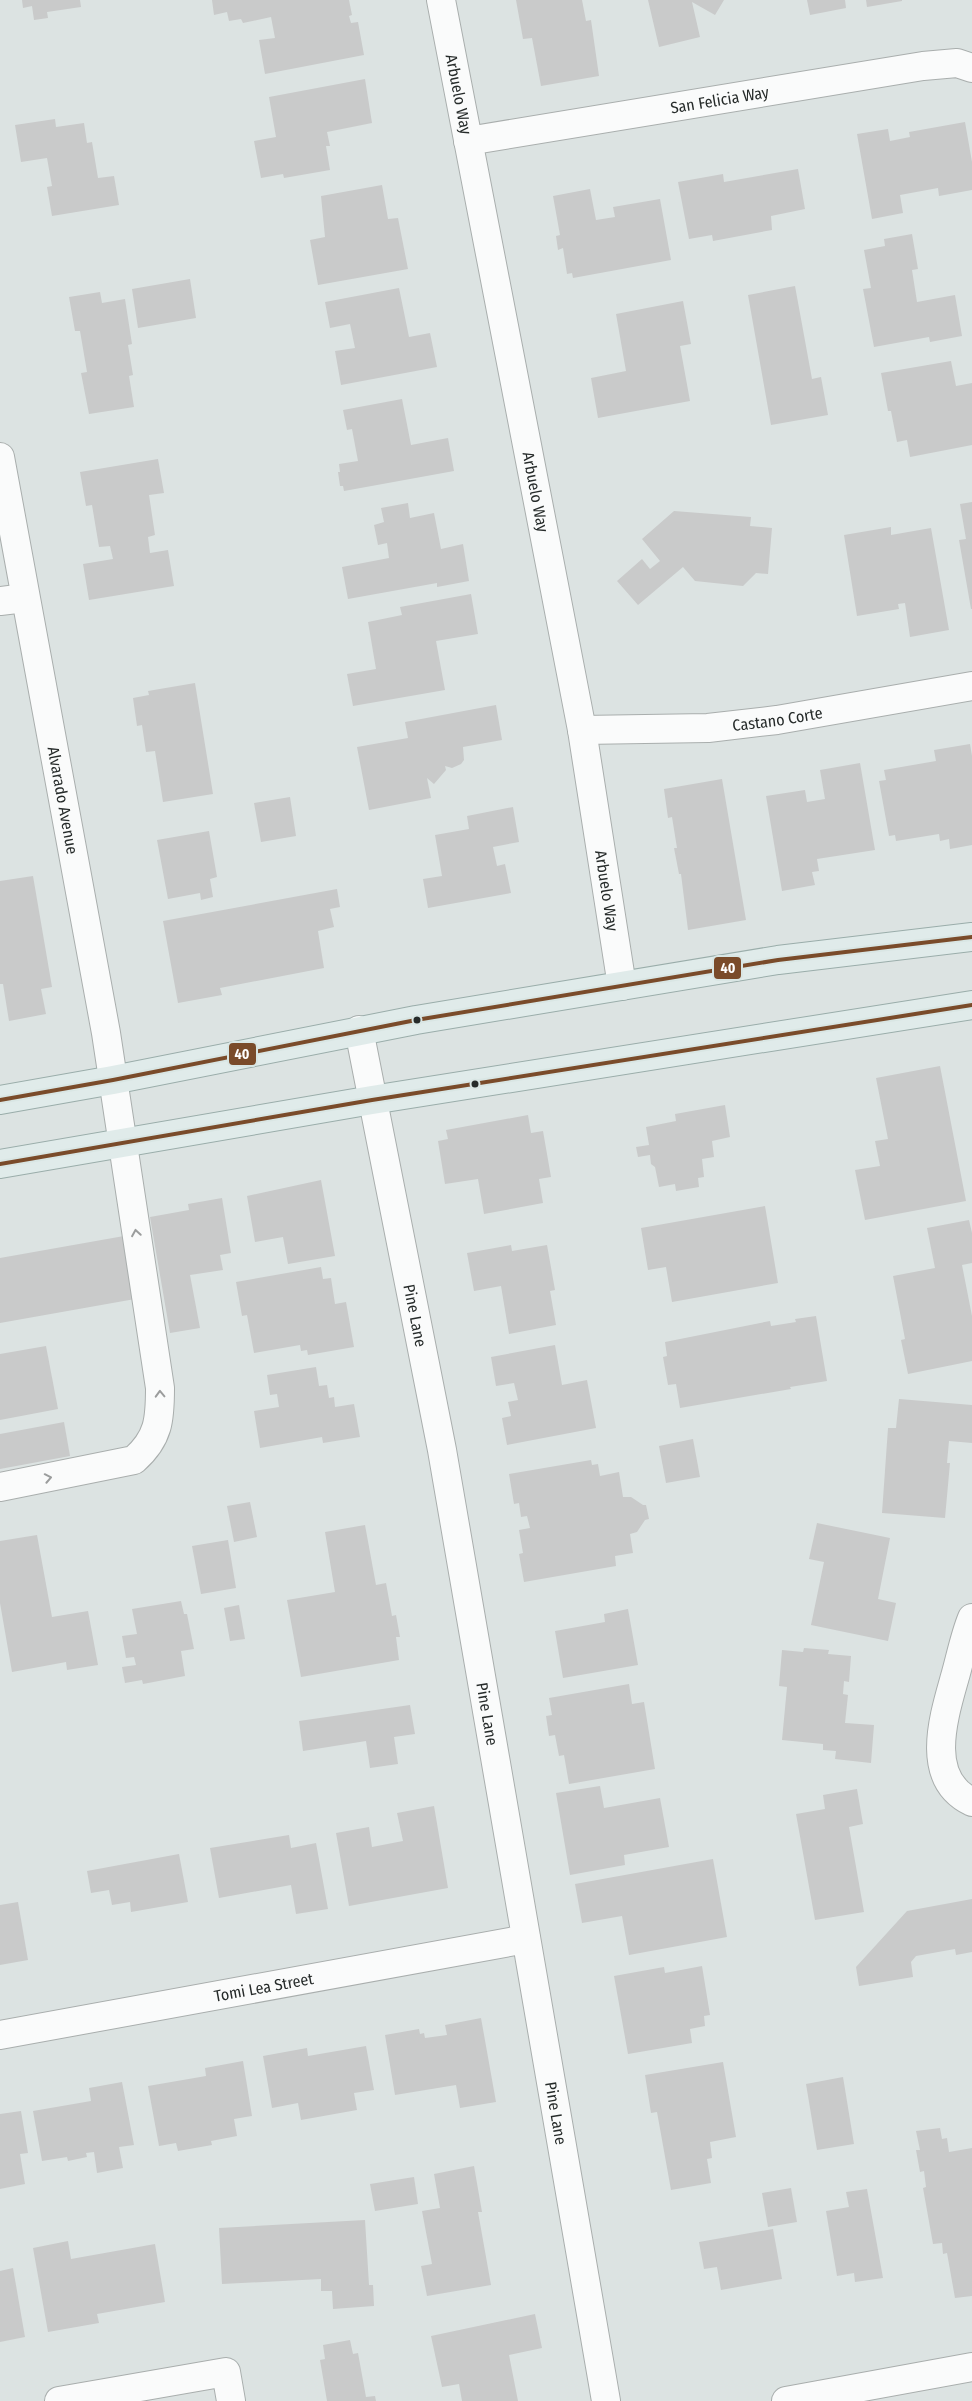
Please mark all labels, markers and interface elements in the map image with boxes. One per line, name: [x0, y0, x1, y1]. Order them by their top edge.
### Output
street label: Arbuelo Way: [442, 52, 476, 137]
street label: San Felicia Way: [669, 82, 771, 117]
street label: Arbuelo Way: [519, 450, 553, 535]
street label: Castano Corte: [731, 703, 824, 735]
street label: Alvarado Avenue: [44, 745, 82, 856]
street label: Arbuelo Way: [591, 849, 623, 933]
line badge: 40: [713, 956, 742, 980]
text: 40: [721, 960, 736, 977]
unlabelled marker: [412, 1015, 422, 1025]
line badge: 40: [228, 1042, 257, 1066]
text: 40: [235, 1046, 250, 1063]
unlabelled marker: [470, 1079, 480, 1089]
one-way arrow: [131, 1229, 141, 1238]
street label: Pine Lane: [400, 1282, 431, 1349]
one-way arrow: [154, 1390, 165, 1398]
one-way arrow: [44, 1473, 52, 1484]
street label: Pine Lane: [473, 1681, 502, 1747]
street label: Tomi Lea Street: [212, 1968, 316, 2005]
street label: Pine Lane: [542, 2080, 571, 2146]

